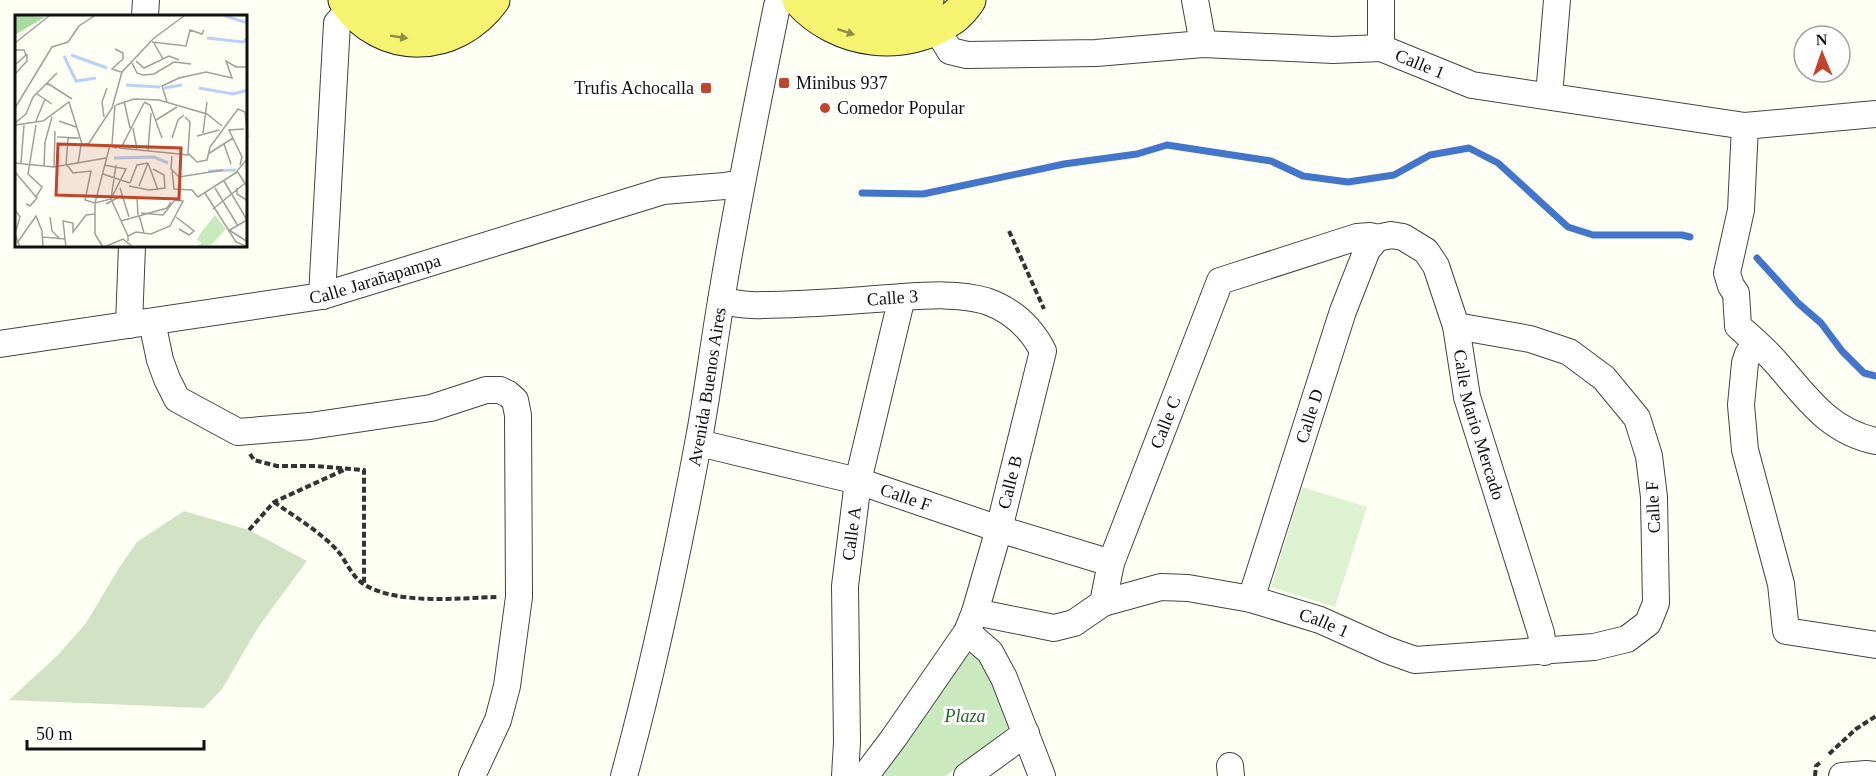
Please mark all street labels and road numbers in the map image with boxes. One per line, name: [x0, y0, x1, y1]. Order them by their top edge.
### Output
street label: Calle 1: [1392, 45, 1448, 83]
street label: Calle Jarañapampa: [308, 250, 443, 308]
street label: Calle 3: [866, 286, 919, 310]
street label: Avenida Buenos Aires: [684, 306, 730, 468]
street label: Calle Mario Mercado: [1450, 348, 1509, 502]
street label: Calle D: [1291, 387, 1327, 446]
street label: Calle C: [1146, 393, 1185, 451]
street label: Calle B: [994, 453, 1026, 511]
street label: Calle F: [878, 479, 934, 515]
street label: Calle F: [1642, 480, 1664, 534]
street label: Calle A: [838, 505, 865, 562]
street label: Calle 1: [1297, 604, 1352, 642]

